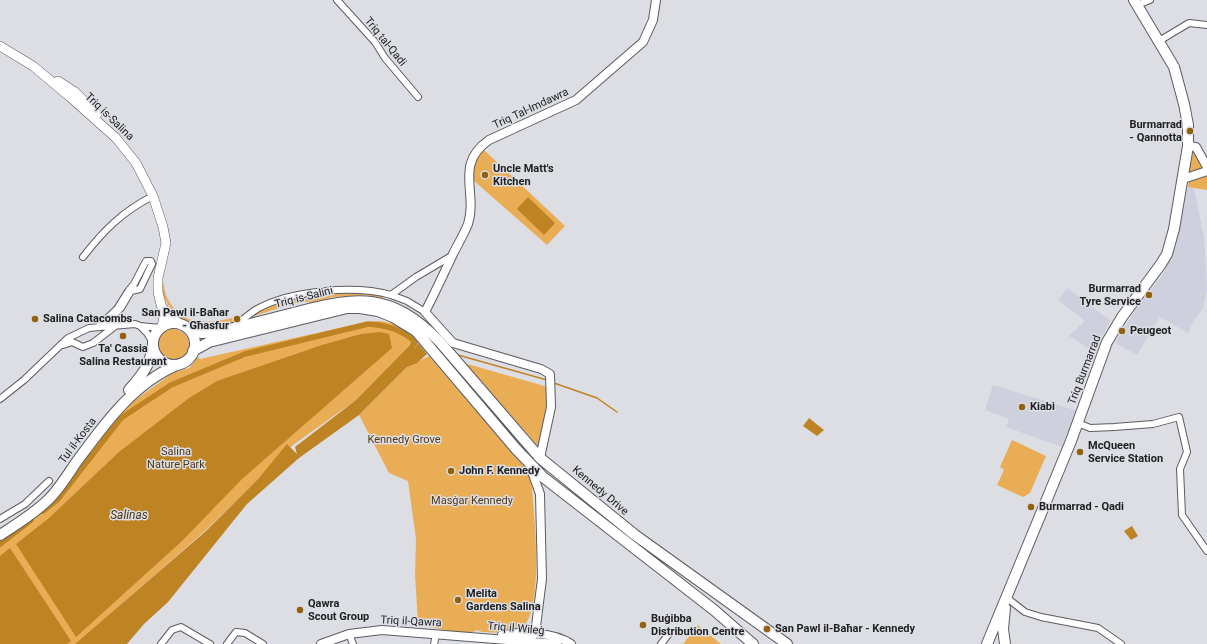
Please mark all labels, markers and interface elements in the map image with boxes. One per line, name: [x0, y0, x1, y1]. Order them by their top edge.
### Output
street label: Triq tal-Qadi: [361, 15, 409, 69]
street label: Triq Tal-Imdawra: [491, 86, 571, 132]
street label: Triq is-Salina: [82, 90, 136, 144]
place label: Burmarrad - Qannotta: [1129, 118, 1182, 144]
marker: Burmarrad - Qannotta: [1185, 126, 1195, 136]
place label: Uncle Matt's Kitchen: [493, 162, 554, 188]
marker: Uncle Matt's Kitchen: [480, 170, 490, 180]
place label: Burmarrad Tyre Service: [1079, 282, 1141, 308]
street label: Triq is-Salini: [274, 284, 334, 312]
marker: Burmarrad Tyre Service: [1144, 290, 1154, 300]
place label: San Pawl il-Baħar - Għasfur: [141, 306, 229, 332]
place label: Salina Catacombs: [43, 312, 132, 326]
marker: Salina Catacombs: [30, 314, 40, 324]
marker: San Pawl il-Baħar - Għasfur: [232, 314, 242, 324]
place label: Peugeot: [1130, 324, 1171, 338]
marker: Peugeot: [1117, 326, 1127, 336]
marker: Ta' Cassia Salina Restaurant: [118, 331, 128, 341]
street label: Triq Burmarrad: [1066, 333, 1104, 407]
place label: Ta' Cassia Salina Restaurant: [79, 342, 167, 368]
place label: Kiabi: [1030, 400, 1055, 414]
marker: Kiabi: [1017, 402, 1027, 412]
street label: Tul il-Kosta: [56, 415, 100, 467]
park label: Kennedy Grove: [367, 433, 441, 447]
place label: McQueen Service Station: [1088, 439, 1163, 465]
park label: Salina Nature Park: [147, 445, 205, 471]
marker: McQueen Service Station: [1075, 447, 1085, 457]
place label: John F. Kennedy: [459, 464, 540, 478]
street label: Kennedy Drive: [569, 464, 631, 518]
marker: John F. Kennedy: [446, 466, 456, 476]
park label: Masġar Kennedy: [431, 494, 513, 508]
place label: Burmarrad - Qadi: [1039, 500, 1124, 514]
marker: Burmarrad - Qadi: [1026, 502, 1036, 512]
water label: Salinas: [110, 509, 148, 523]
place label: Melita Gardens Salina: [466, 587, 541, 613]
marker: Melita Gardens Salina: [453, 595, 463, 605]
place label: Qawra Scout Group: [308, 597, 369, 623]
marker: Qawra Scout Group: [295, 605, 305, 615]
place label: Buġibba Distribution Centre: [651, 612, 744, 638]
street label: Triq il-Qawra: [380, 614, 442, 630]
street label: Triq il-Wileġ: [487, 620, 545, 638]
marker: Buġibba Distribution Centre: [638, 620, 648, 630]
place label: San Pawl il-Baħar - Kennedy: [775, 622, 915, 636]
marker: San Pawl il-Baħar - Kennedy: [762, 624, 772, 634]

